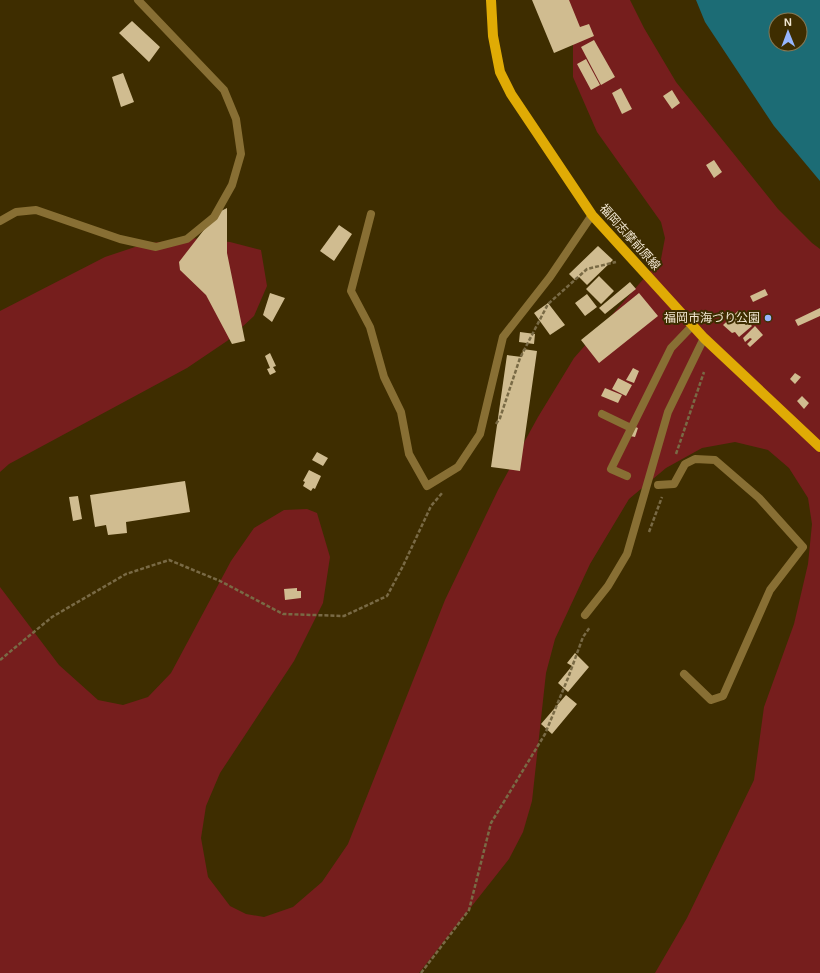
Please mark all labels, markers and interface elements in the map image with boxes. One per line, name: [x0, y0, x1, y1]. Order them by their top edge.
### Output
north arrow: [768, 12, 808, 52]
text: N: [784, 16, 792, 28]
street label: 福岡志摩前原線: [597, 201, 663, 273]
place label: 福岡市海づり公園: [664, 311, 760, 325]
marker: 福岡市海づり公園: [763, 313, 773, 323]

